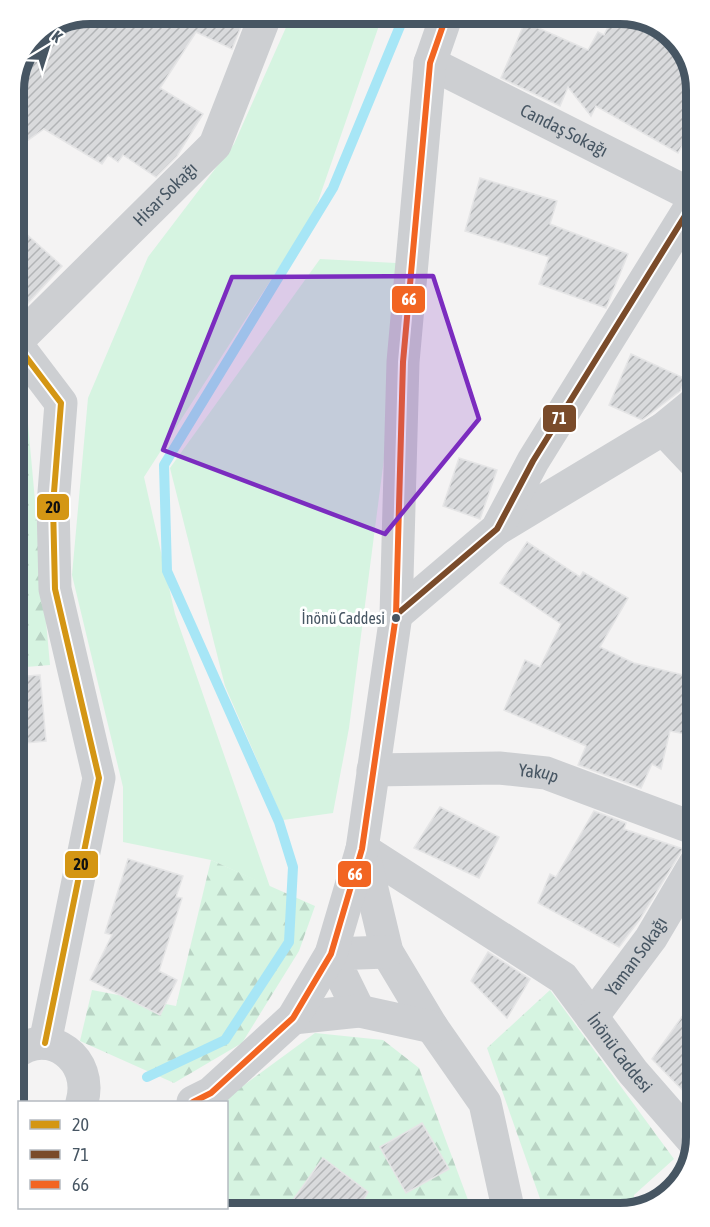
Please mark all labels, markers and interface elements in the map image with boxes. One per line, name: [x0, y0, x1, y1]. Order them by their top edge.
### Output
north arrow: [18, 18, 78, 78]
text: K: [49, 27, 66, 46]
street label: Candaş Sokağı: [517, 99, 611, 161]
street label: Hisar Sokağı: [129, 158, 201, 230]
line badge: 66: [391, 285, 426, 314]
text: 66: [401, 290, 417, 308]
line badge: 71: [542, 404, 577, 433]
text: 71: [551, 409, 567, 427]
line badge: 20: [36, 493, 70, 521]
text: 20: [45, 498, 61, 516]
place label: İnönü Caddesi: [302, 609, 385, 627]
marker: İnönü Caddesi: [390, 612, 402, 624]
street label: Yakup: [518, 759, 562, 787]
line badge: 20: [64, 850, 99, 879]
text: 20: [73, 855, 89, 873]
line badge: 66: [337, 860, 372, 888]
text: 66: [347, 865, 363, 883]
street label: Yaman Sokağı: [601, 913, 671, 1000]
street label: İnönü Caddesi: [583, 1009, 657, 1097]
legend: [18, 1101, 228, 1209]
text: 20: [72, 1114, 89, 1135]
text: 71: [72, 1144, 89, 1165]
text: 66: [72, 1174, 89, 1195]

